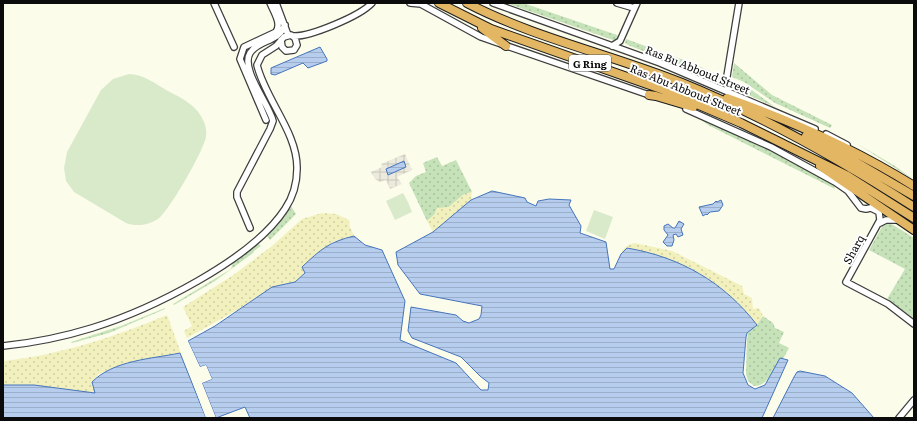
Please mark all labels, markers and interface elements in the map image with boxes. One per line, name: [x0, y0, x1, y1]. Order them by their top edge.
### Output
street label: Ras Bu Abboud Street: [643, 41, 753, 98]
road number: G Ring: [569, 55, 611, 71]
street label: Ras Abu Abboud Street: [628, 59, 745, 119]
street label: Sharq: [838, 231, 868, 267]

